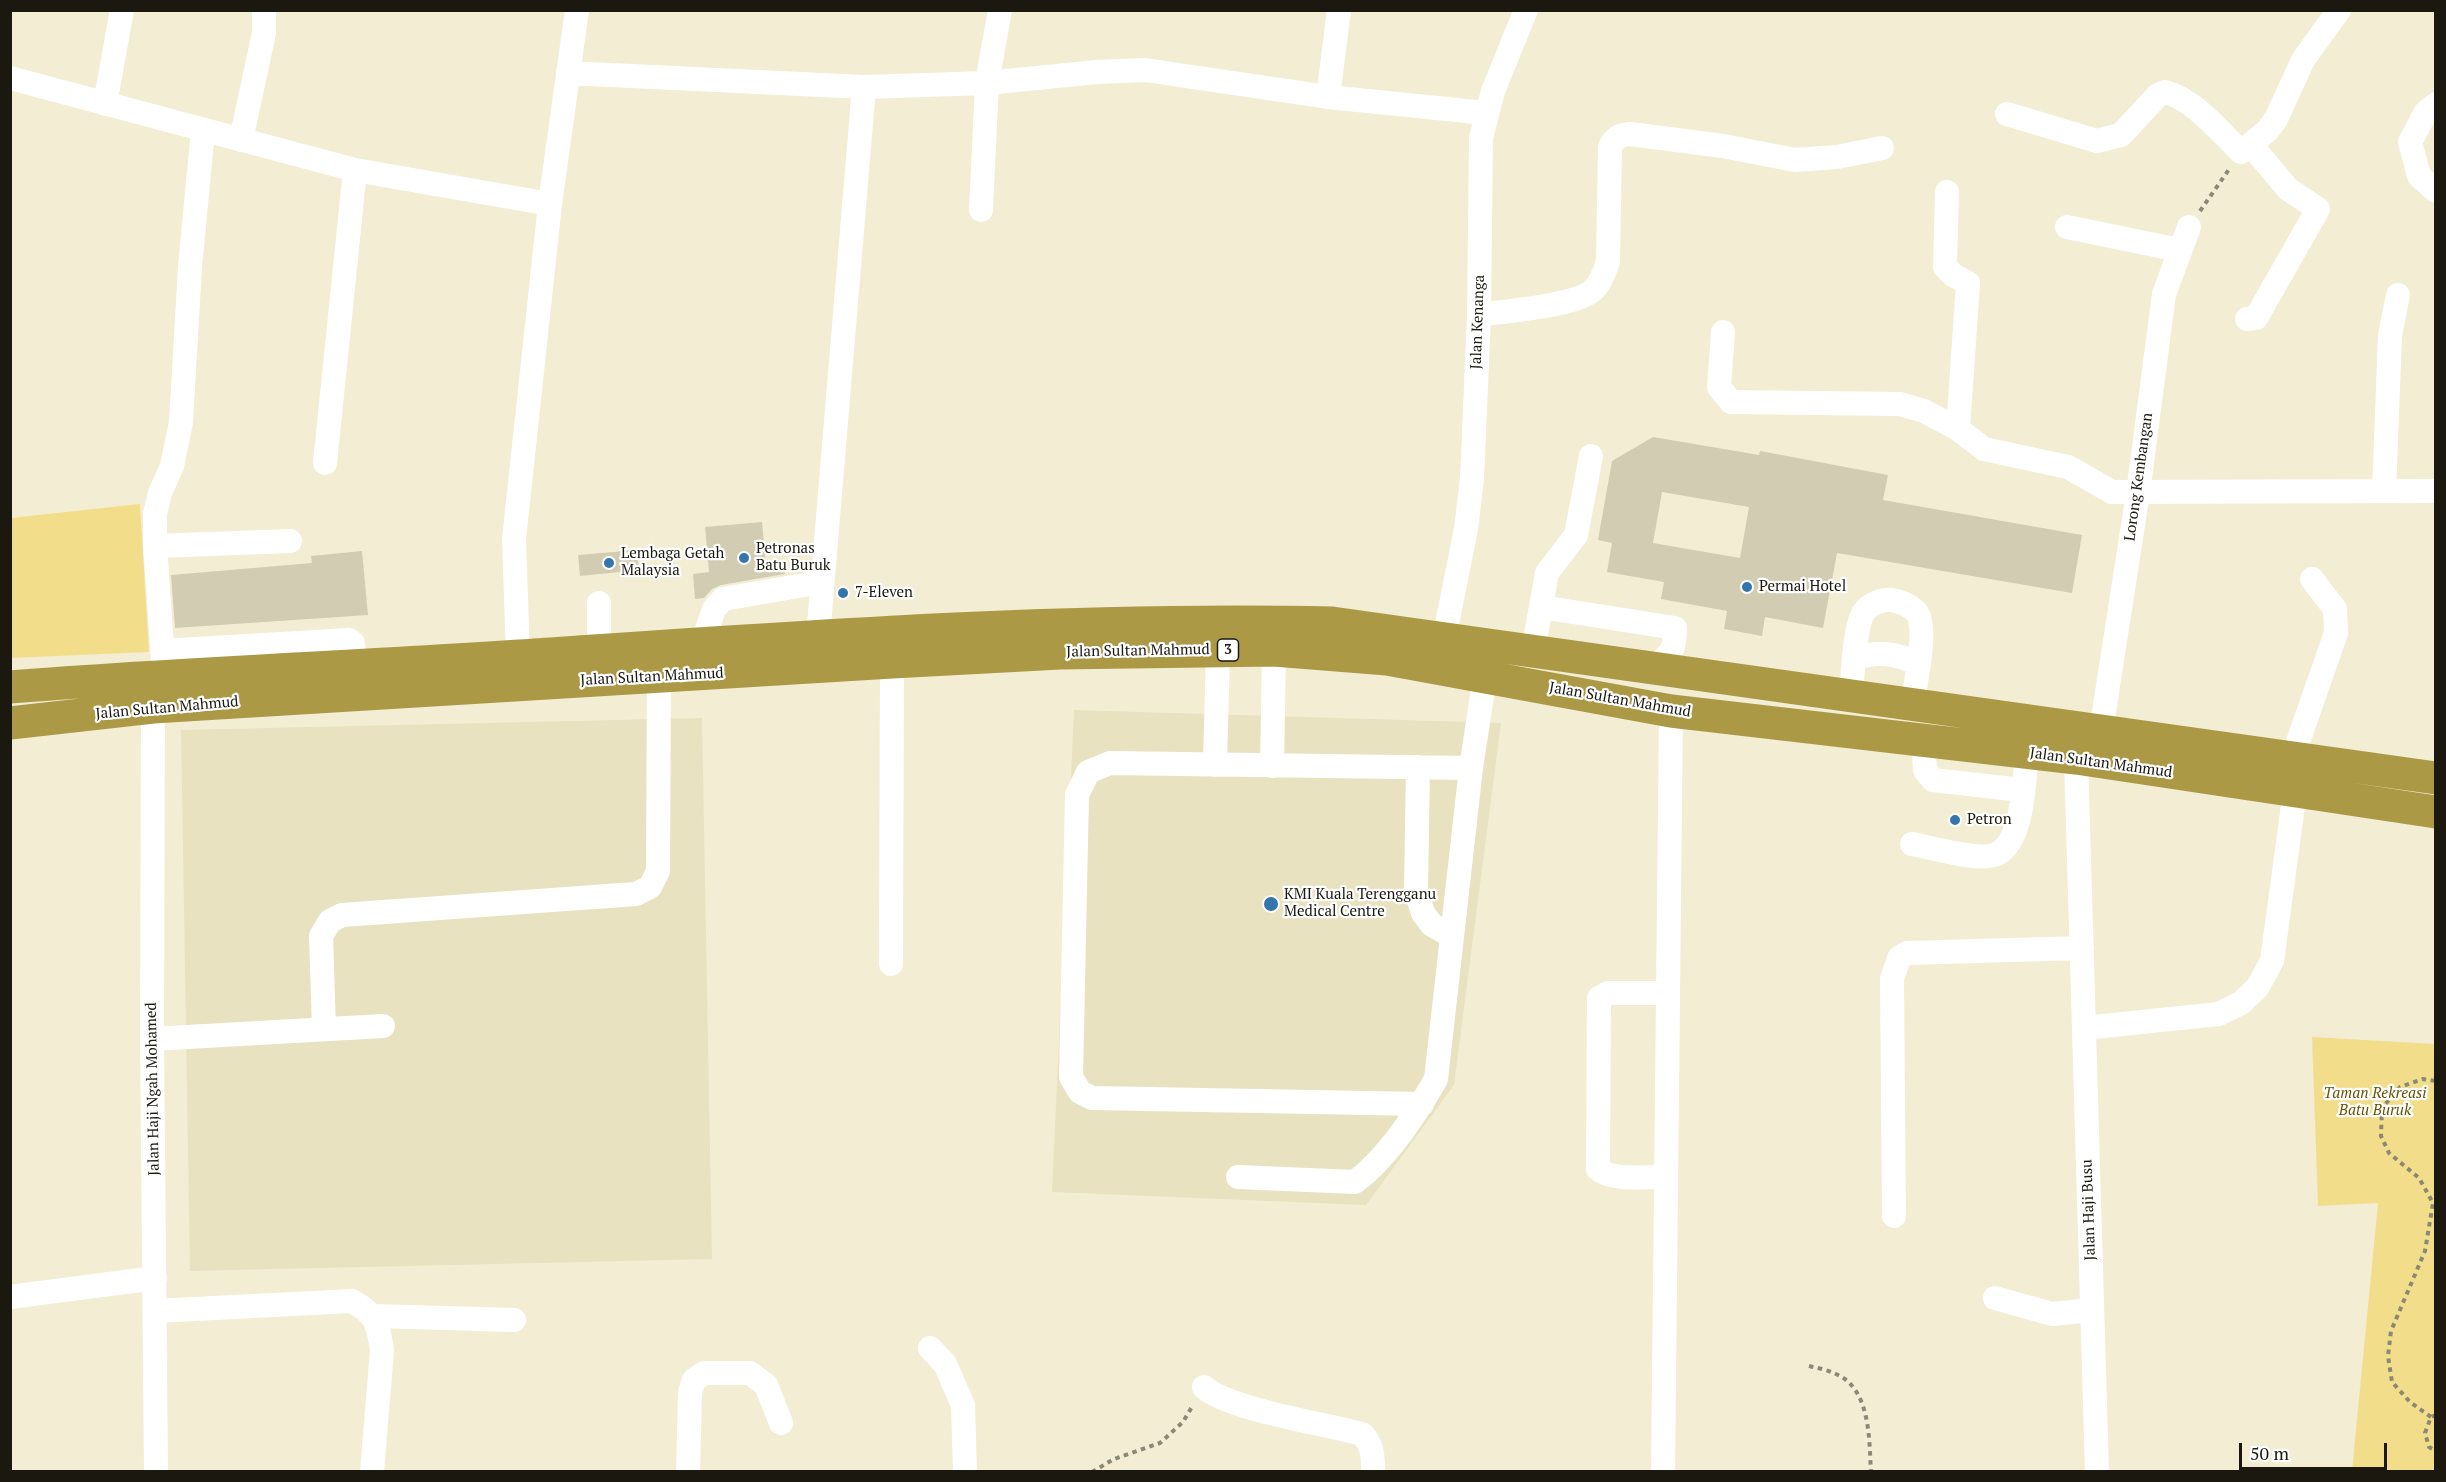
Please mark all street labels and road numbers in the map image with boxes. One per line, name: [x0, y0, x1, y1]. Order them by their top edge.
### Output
street label: Jalan Kenanga: [1467, 274, 1489, 370]
street label: Lorong Kembangan: [2121, 412, 2157, 542]
road number: 3: [1218, 639, 1238, 661]
street label: Jalan Sultan Mahmud: [1066, 641, 1210, 661]
street label: Jalan Sultan Mahmud: [580, 664, 724, 690]
street label: Jalan Sultan Mahmud: [1548, 679, 1692, 721]
street label: Jalan Sultan Mahmud: [95, 693, 239, 723]
street label: Jalan Sultan Mahmud: [2029, 744, 2173, 782]
street label: Jalan Haji Ngah Mohamed: [142, 1002, 164, 1176]
street label: Jalan Haji Busu: [2078, 1159, 2100, 1261]

